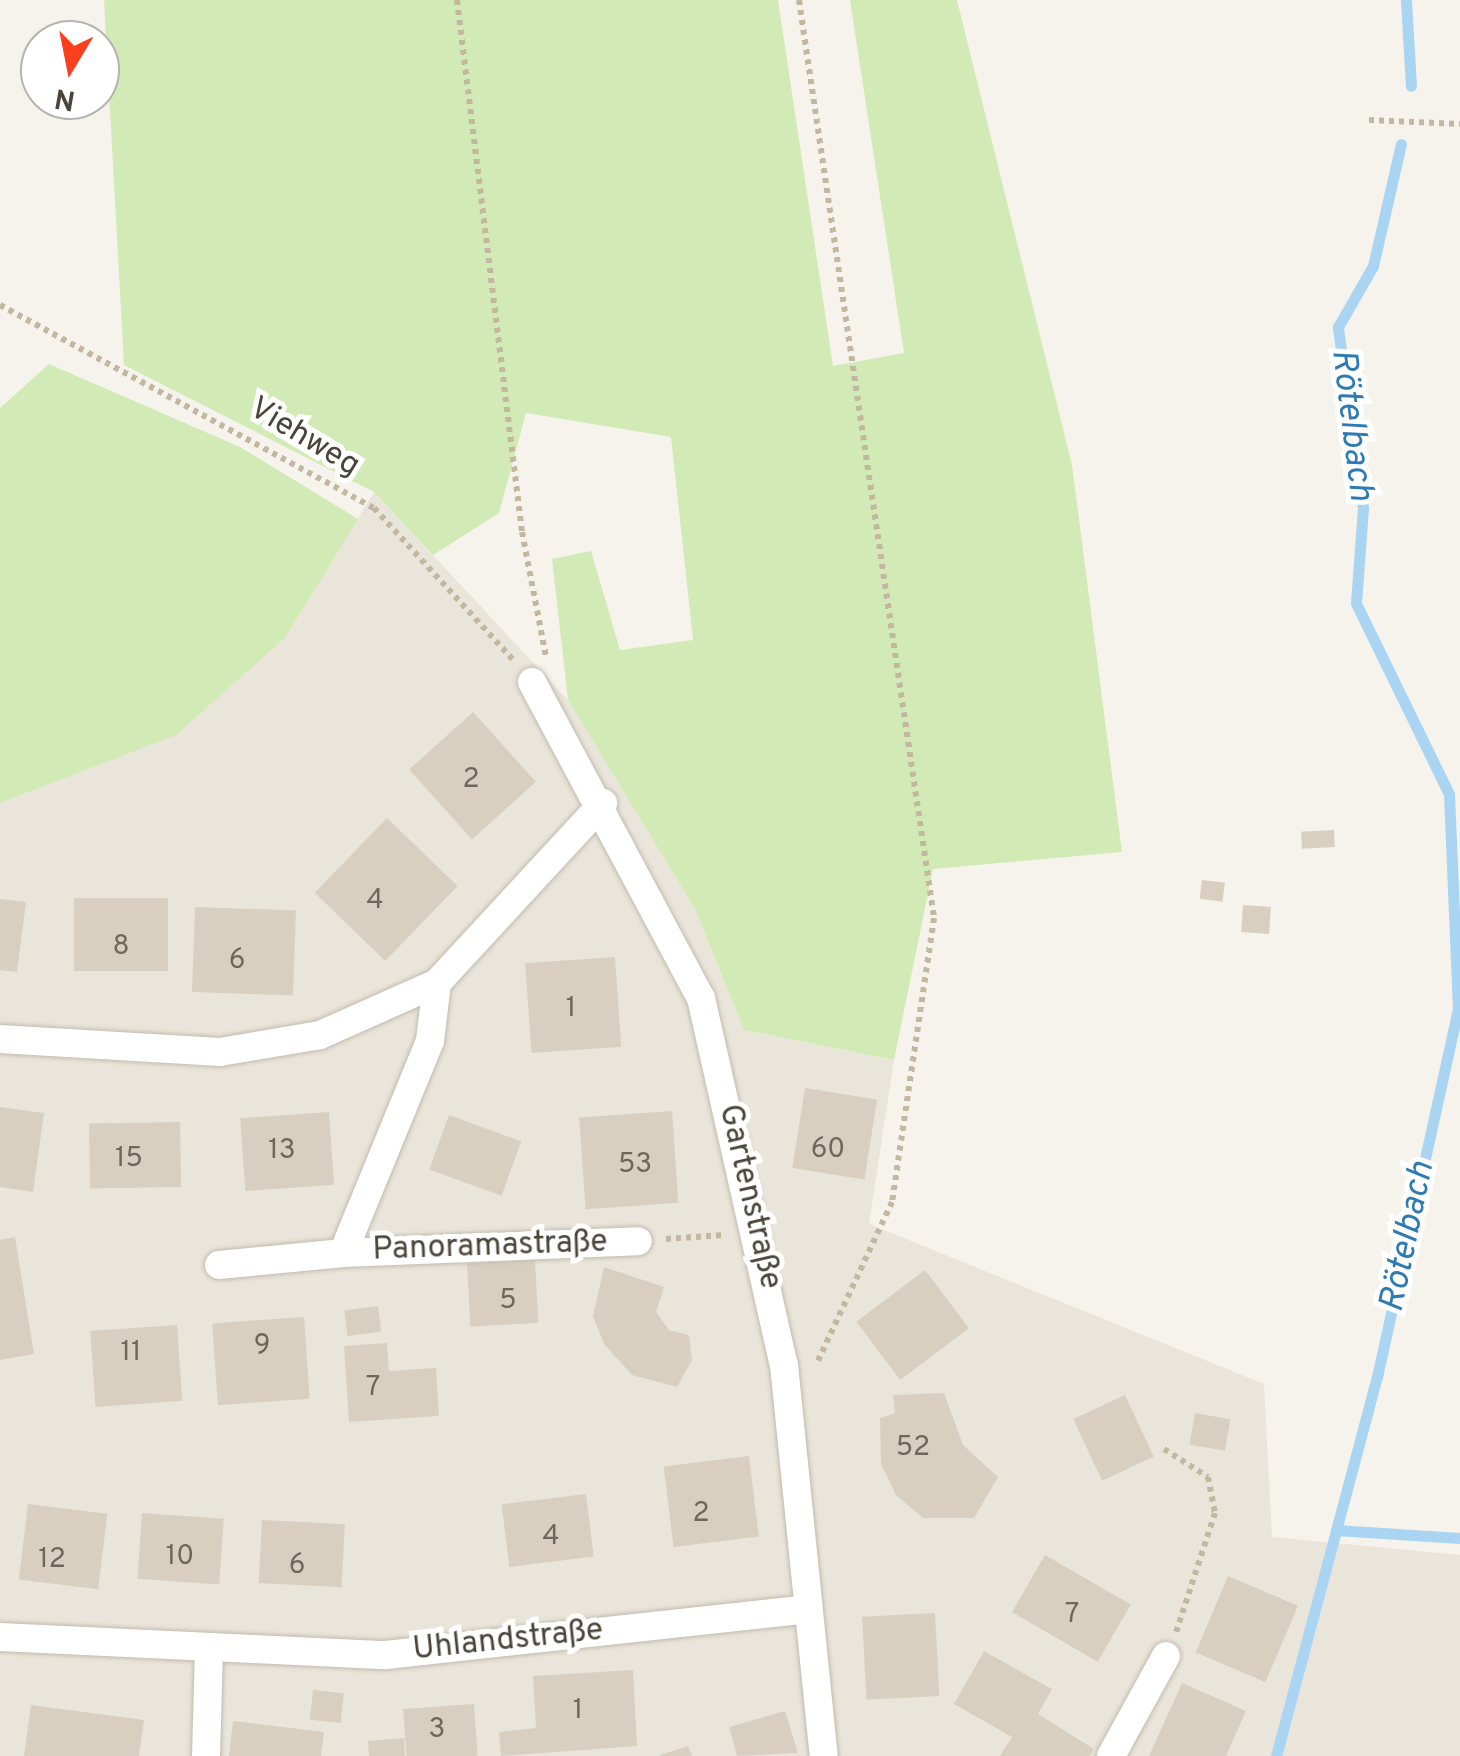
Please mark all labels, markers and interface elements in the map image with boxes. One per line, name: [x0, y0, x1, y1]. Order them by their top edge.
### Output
north arrow: [20, 20, 120, 120]
text: N: [52, 78, 78, 117]
water label: Rötelbach: [1321, 347, 1381, 503]
street label: Viehweg: [242, 390, 366, 486]
house number: 2: [462, 763, 480, 797]
house number: 4: [366, 884, 384, 918]
house number: 8: [112, 930, 130, 964]
house number: 6: [229, 944, 245, 978]
house number: 1: [566, 992, 576, 1026]
street label: Gartenstraße: [709, 1101, 789, 1293]
house number: 60: [811, 1133, 845, 1167]
house number: 13: [268, 1134, 296, 1168]
house number: 15: [115, 1142, 143, 1176]
house number: 53: [618, 1148, 652, 1182]
water label: Rötelbach: [1372, 1158, 1444, 1316]
street label: Panoramastraße: [372, 1224, 608, 1270]
house number: 5: [499, 1284, 517, 1318]
house number: 9: [254, 1329, 270, 1363]
house number: 11: [121, 1336, 141, 1370]
house number: 7: [366, 1371, 380, 1405]
house number: 52: [896, 1431, 930, 1465]
house number: 2: [692, 1497, 710, 1531]
house number: 4: [542, 1520, 560, 1554]
house number: 10: [166, 1540, 194, 1574]
house number: 12: [38, 1543, 66, 1577]
house number: 6: [289, 1549, 305, 1583]
house number: 7: [1065, 1598, 1079, 1632]
street label: Uhlandstraße: [411, 1612, 605, 1670]
house number: 1: [573, 1694, 583, 1728]
house number: 3: [429, 1713, 445, 1747]

